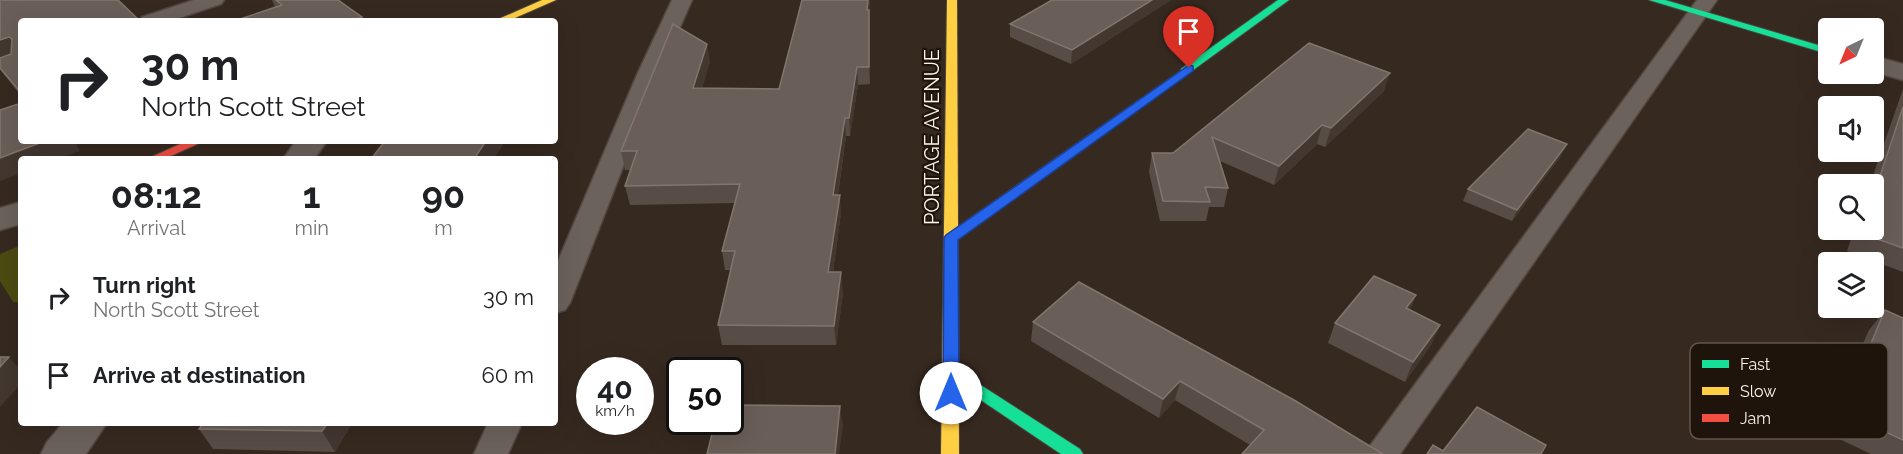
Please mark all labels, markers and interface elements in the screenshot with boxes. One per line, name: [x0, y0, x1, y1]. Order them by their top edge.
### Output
pin: [1163, 6, 1214, 68]
icon: arrive: [1172, 15, 1205, 48]
north arrow: [1818, 18, 1884, 84]
map controls: [1818, 18, 1884, 318]
text: 30 m: [141, 41, 239, 90]
icon: right: [42, 42, 120, 120]
street label: PORTAGE AVENUE: [920, 49, 944, 225]
text: North Scott Street: [141, 91, 366, 122]
button: sound: [1818, 96, 1884, 162]
text: 08:12: [111, 174, 202, 216]
text: 1: [303, 174, 321, 216]
text: 90: [422, 174, 465, 216]
button: search: [1818, 174, 1884, 240]
text: Arrival: [127, 216, 186, 240]
text: min: [295, 216, 329, 240]
text: m: [434, 216, 453, 240]
button: layers: [1818, 252, 1884, 318]
text: Turn right: [93, 272, 196, 298]
icon: right: [42, 281, 75, 314]
text: 30 m: [483, 284, 534, 310]
text: North Scott Street: [93, 298, 259, 322]
legend: [1690, 343, 1888, 439]
text: Fast: [1740, 355, 1771, 374]
speed limit sign: 50: [666, 357, 744, 435]
icon: arrive: [42, 359, 75, 392]
position arrow: [919, 361, 983, 425]
text: Arrive at destination: [93, 362, 306, 388]
text: 60 m: [481, 362, 534, 388]
text: 40: [597, 371, 633, 406]
text: Slow: [1740, 382, 1776, 401]
text: km/h: [595, 402, 635, 420]
text: Jam: [1740, 409, 1771, 428]

